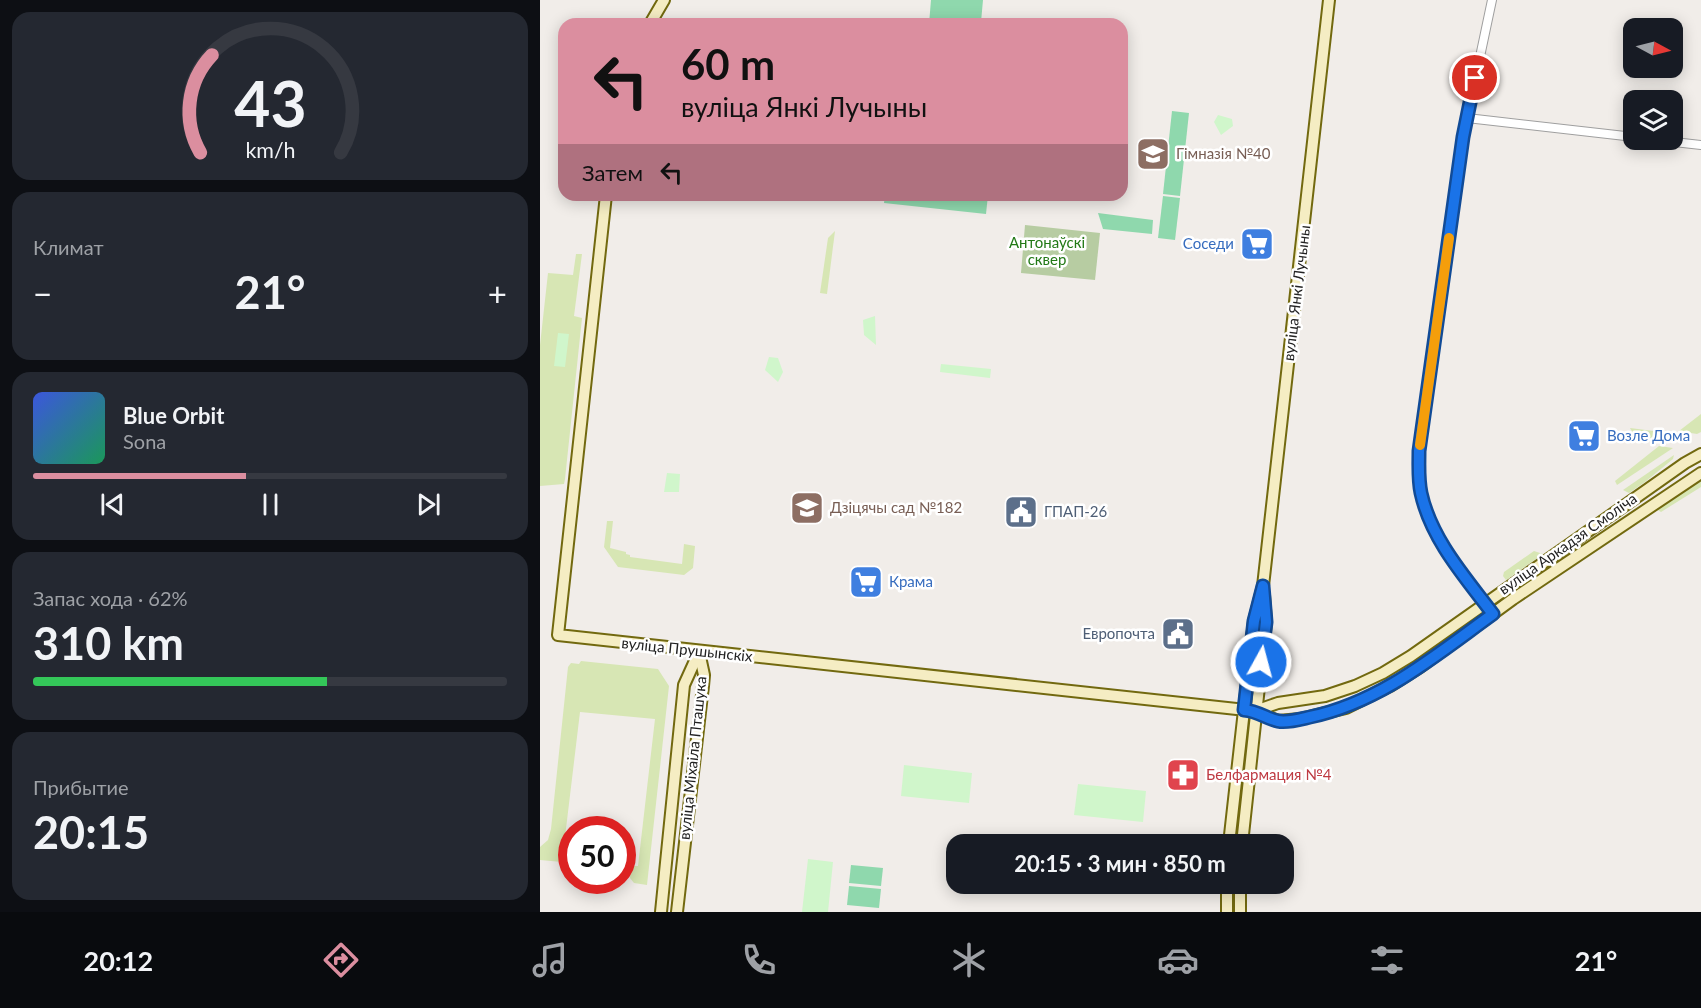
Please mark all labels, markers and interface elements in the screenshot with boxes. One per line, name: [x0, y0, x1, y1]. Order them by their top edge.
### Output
north arrow: [1623, 18, 1683, 78]
map controls: [1623, 18, 1683, 150]
text: 60 m: [681, 39, 775, 89]
icon: left: [582, 42, 660, 120]
pin: [1449, 52, 1500, 103]
icon: arrive: [1458, 61, 1491, 94]
text: 43: [234, 65, 306, 140]
text: вуліца Янкі Лучыны: [681, 90, 927, 123]
button: layers: [1623, 90, 1683, 150]
school or university icon: Гімназія №40: [1135, 136, 1171, 172]
text: km/h: [245, 137, 295, 163]
place label: Гімназія №40: [1176, 144, 1271, 162]
icon: left: [655, 156, 688, 189]
text: Затем: [582, 159, 643, 186]
street label: вуліца Янкі Лучыны: [1279, 224, 1313, 362]
supermarket icon: Соседи: [1239, 226, 1275, 262]
park label: Антонаўскі сквер: [1009, 233, 1085, 268]
place label: Соседи: [1183, 234, 1234, 252]
text: Климат: [33, 235, 104, 259]
text: 21°: [235, 265, 305, 319]
text: −: [33, 273, 52, 313]
text: +: [488, 273, 507, 313]
text: Blue Orbit: [123, 402, 224, 429]
supermarket icon: Возле Дома: [1566, 418, 1602, 454]
place label: Возле Дома: [1607, 426, 1690, 444]
text: Sona: [123, 429, 166, 453]
icon: previous: [96, 488, 129, 521]
icon: pause: [254, 488, 287, 521]
icon: next: [412, 488, 445, 521]
street label: вуліца Аркадзя Смоліча: [1495, 489, 1640, 598]
school or university icon: Дзіцячы сад №182: [789, 490, 825, 526]
public building icon: ГПАП-26: [1003, 494, 1039, 530]
place label: Дзіцячы сад №182: [830, 498, 962, 516]
place label: ГПАП-26: [1044, 502, 1108, 520]
supermarket icon: Крама: [848, 564, 884, 600]
place label: Крама: [889, 572, 933, 590]
text: Запас хода · 62%: [33, 586, 188, 610]
text: 310 km: [33, 616, 184, 670]
public building icon: Европочта: [1160, 616, 1196, 652]
place label: Европочта: [1083, 624, 1155, 642]
position arrow: [1229, 630, 1293, 694]
street label: вуліца Прушынскіх: [621, 633, 754, 665]
street label: вуліца Міхаіла Пташука: [674, 675, 710, 840]
pharmacy icon: Белфармация №4: [1165, 757, 1201, 793]
place label: Белфармация №4: [1206, 765, 1332, 783]
text: Прибытие: [33, 775, 129, 799]
text: 20:15: [33, 805, 149, 859]
speed limit sign: 50: [558, 816, 636, 894]
text: 20:15 · 3 мин · 850 m: [1014, 850, 1226, 877]
icon: directions: [320, 939, 362, 981]
icon: music: [529, 939, 571, 981]
icon: phone: [738, 939, 780, 981]
icon: climate: [948, 939, 990, 981]
icon: car: [1157, 939, 1199, 981]
icon: filters: [1366, 939, 1408, 981]
text: 20:12: [84, 944, 153, 977]
text: 21°: [1575, 944, 1617, 977]

